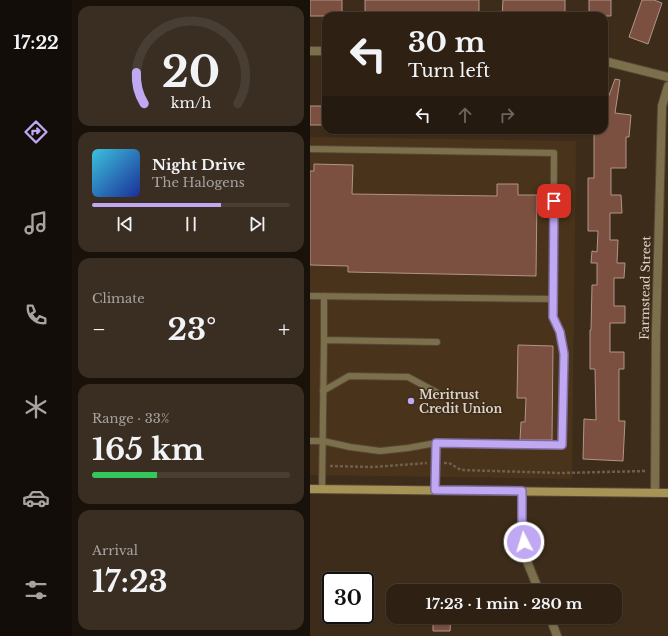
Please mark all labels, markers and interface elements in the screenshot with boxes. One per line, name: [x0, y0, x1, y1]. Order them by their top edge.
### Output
text: 30 m: [408, 25, 485, 60]
icon: left: [342, 28, 394, 80]
text: 17:22: [13, 32, 59, 54]
text: 20: [162, 47, 220, 98]
text: Turn left: [408, 60, 490, 82]
text: km/h: [171, 94, 211, 112]
icon: left: [412, 104, 434, 126]
icon: ahead: [454, 104, 476, 126]
icon: right: [496, 104, 518, 126]
icon: directions: [22, 118, 50, 146]
text: Night Drive: [152, 155, 245, 174]
text: The Halogens: [152, 174, 245, 191]
pin: [537, 184, 571, 218]
icon: arrive: [543, 190, 565, 212]
icon: music: [22, 209, 50, 237]
icon: previous: [114, 213, 136, 235]
icon: pause: [180, 213, 202, 235]
icon: next: [246, 213, 268, 235]
street label: Farmstead Street: [637, 235, 653, 340]
text: Climate: [92, 290, 145, 307]
icon: phone: [22, 301, 50, 329]
text: 23°: [168, 311, 216, 348]
text: −: [92, 316, 106, 343]
text: +: [278, 316, 290, 343]
place label: Meritrust Credit Union: [419, 387, 502, 416]
icon: climate: [22, 393, 50, 421]
marker: Meritrust Credit Union: [406, 396, 416, 406]
text: Range · 33%: [92, 410, 169, 427]
text: 165 km: [92, 431, 204, 468]
icon: car: [22, 484, 50, 512]
position arrow: [503, 521, 545, 563]
text: Arrival: [92, 542, 138, 559]
text: 17:23: [92, 563, 168, 600]
speed limit sign: 30: [322, 572, 374, 624]
icon: filters: [22, 576, 50, 604]
text: 17:23 · 1 min · 280 m: [426, 594, 582, 613]

